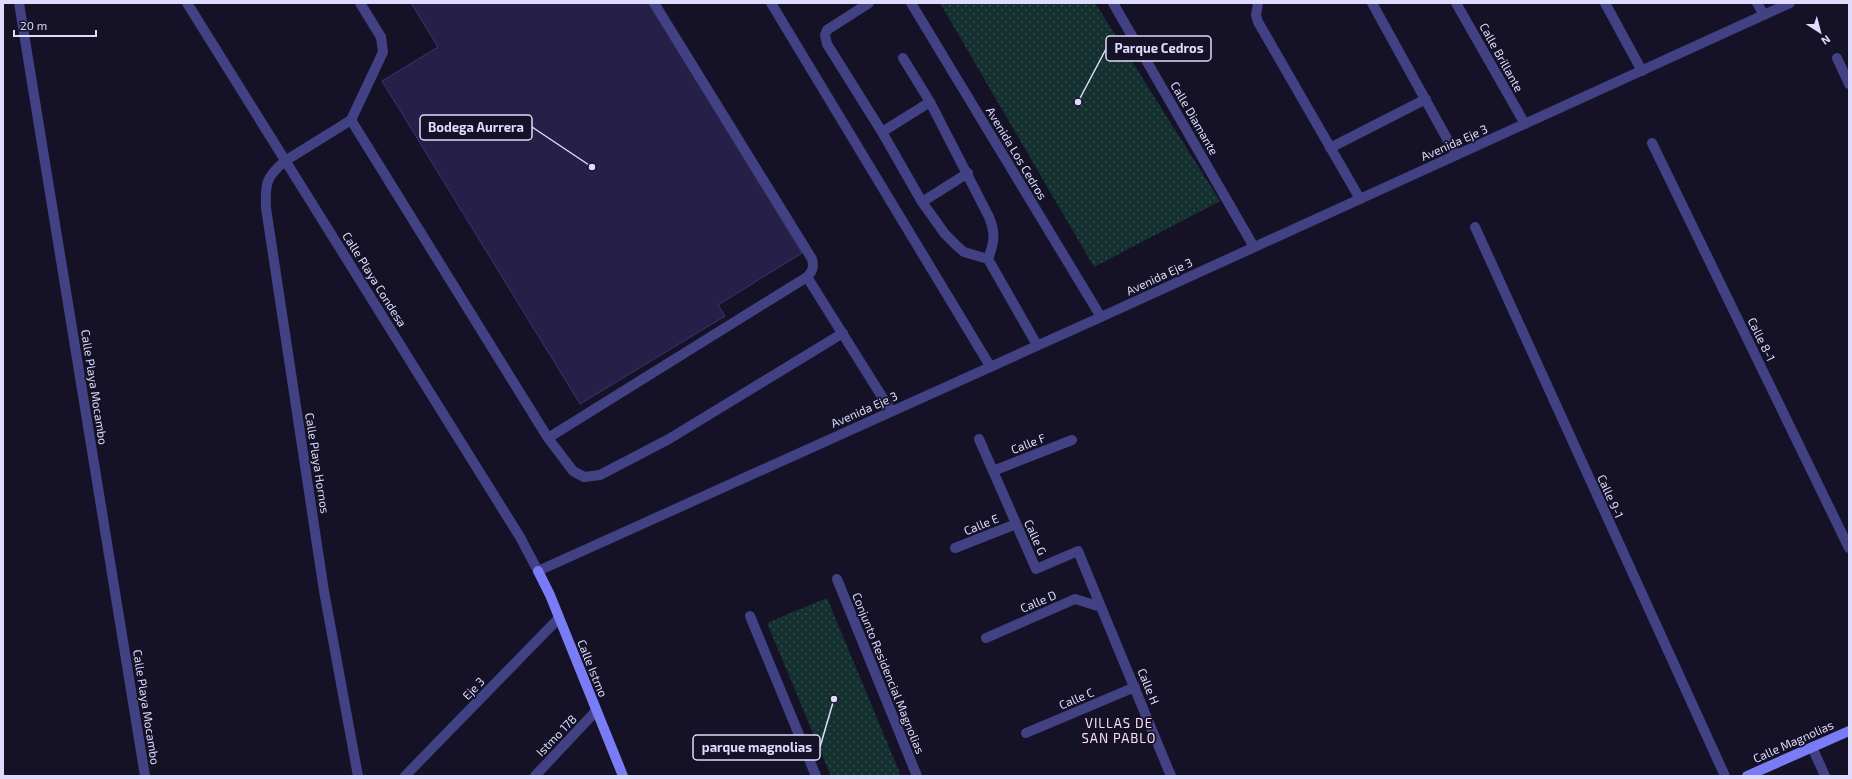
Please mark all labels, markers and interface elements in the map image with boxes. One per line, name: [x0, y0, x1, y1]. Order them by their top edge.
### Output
scale bar: [14, 12, 96, 38]
north arrow: [1800, 12, 1840, 52]
text: 20 m: [20, 18, 47, 32]
street label: Calle Brillante: [1477, 20, 1527, 94]
text: N: [1819, 33, 1833, 48]
callout: Parque Cedros: [1106, 36, 1211, 61]
text: Parque Cedros: [1114, 40, 1204, 56]
street label: Calle Diamante: [1168, 79, 1222, 157]
street label: Avenida Los Cedros: [984, 104, 1050, 202]
callout: Bodega Aurrera: [420, 115, 532, 140]
text: Bodega Aurrera: [428, 119, 524, 135]
street label: Avenida Eje 3: [1418, 121, 1490, 164]
street label: Calle Playa Condesa: [340, 229, 410, 329]
street label: Avenida Eje 3: [1124, 255, 1195, 298]
street label: Calle 8-1: [1745, 315, 1779, 363]
street label: Calle Playa Mocambo: [79, 328, 111, 446]
street label: Avenida Eje 3: [828, 388, 900, 431]
street label: Calle Playa Hornos: [303, 412, 333, 514]
street label: Calle F: [1009, 430, 1048, 456]
street label: Calle 9-1: [1595, 472, 1627, 520]
street label: Calle E: [962, 511, 1001, 537]
street label: Calle G: [1022, 517, 1050, 557]
street label: Calle D: [1018, 587, 1058, 615]
street label: Conjunto Residencial Magnolias: [849, 590, 928, 756]
street label: Calle Istmo: [575, 637, 611, 699]
street label: Calle Playa Mocambo: [131, 648, 163, 766]
street label: Calle H: [1135, 666, 1163, 706]
street label: Eje 3: [459, 674, 488, 703]
street label: Calle C: [1056, 684, 1096, 712]
street label: Istmo 178: [533, 711, 579, 759]
district label: VILLAS DE SAN PABLO: [1082, 715, 1156, 746]
street label: Calle Magnolias: [1751, 717, 1835, 765]
callout: parque magnolias: [693, 735, 820, 760]
text: parque magnolias: [702, 739, 812, 755]

